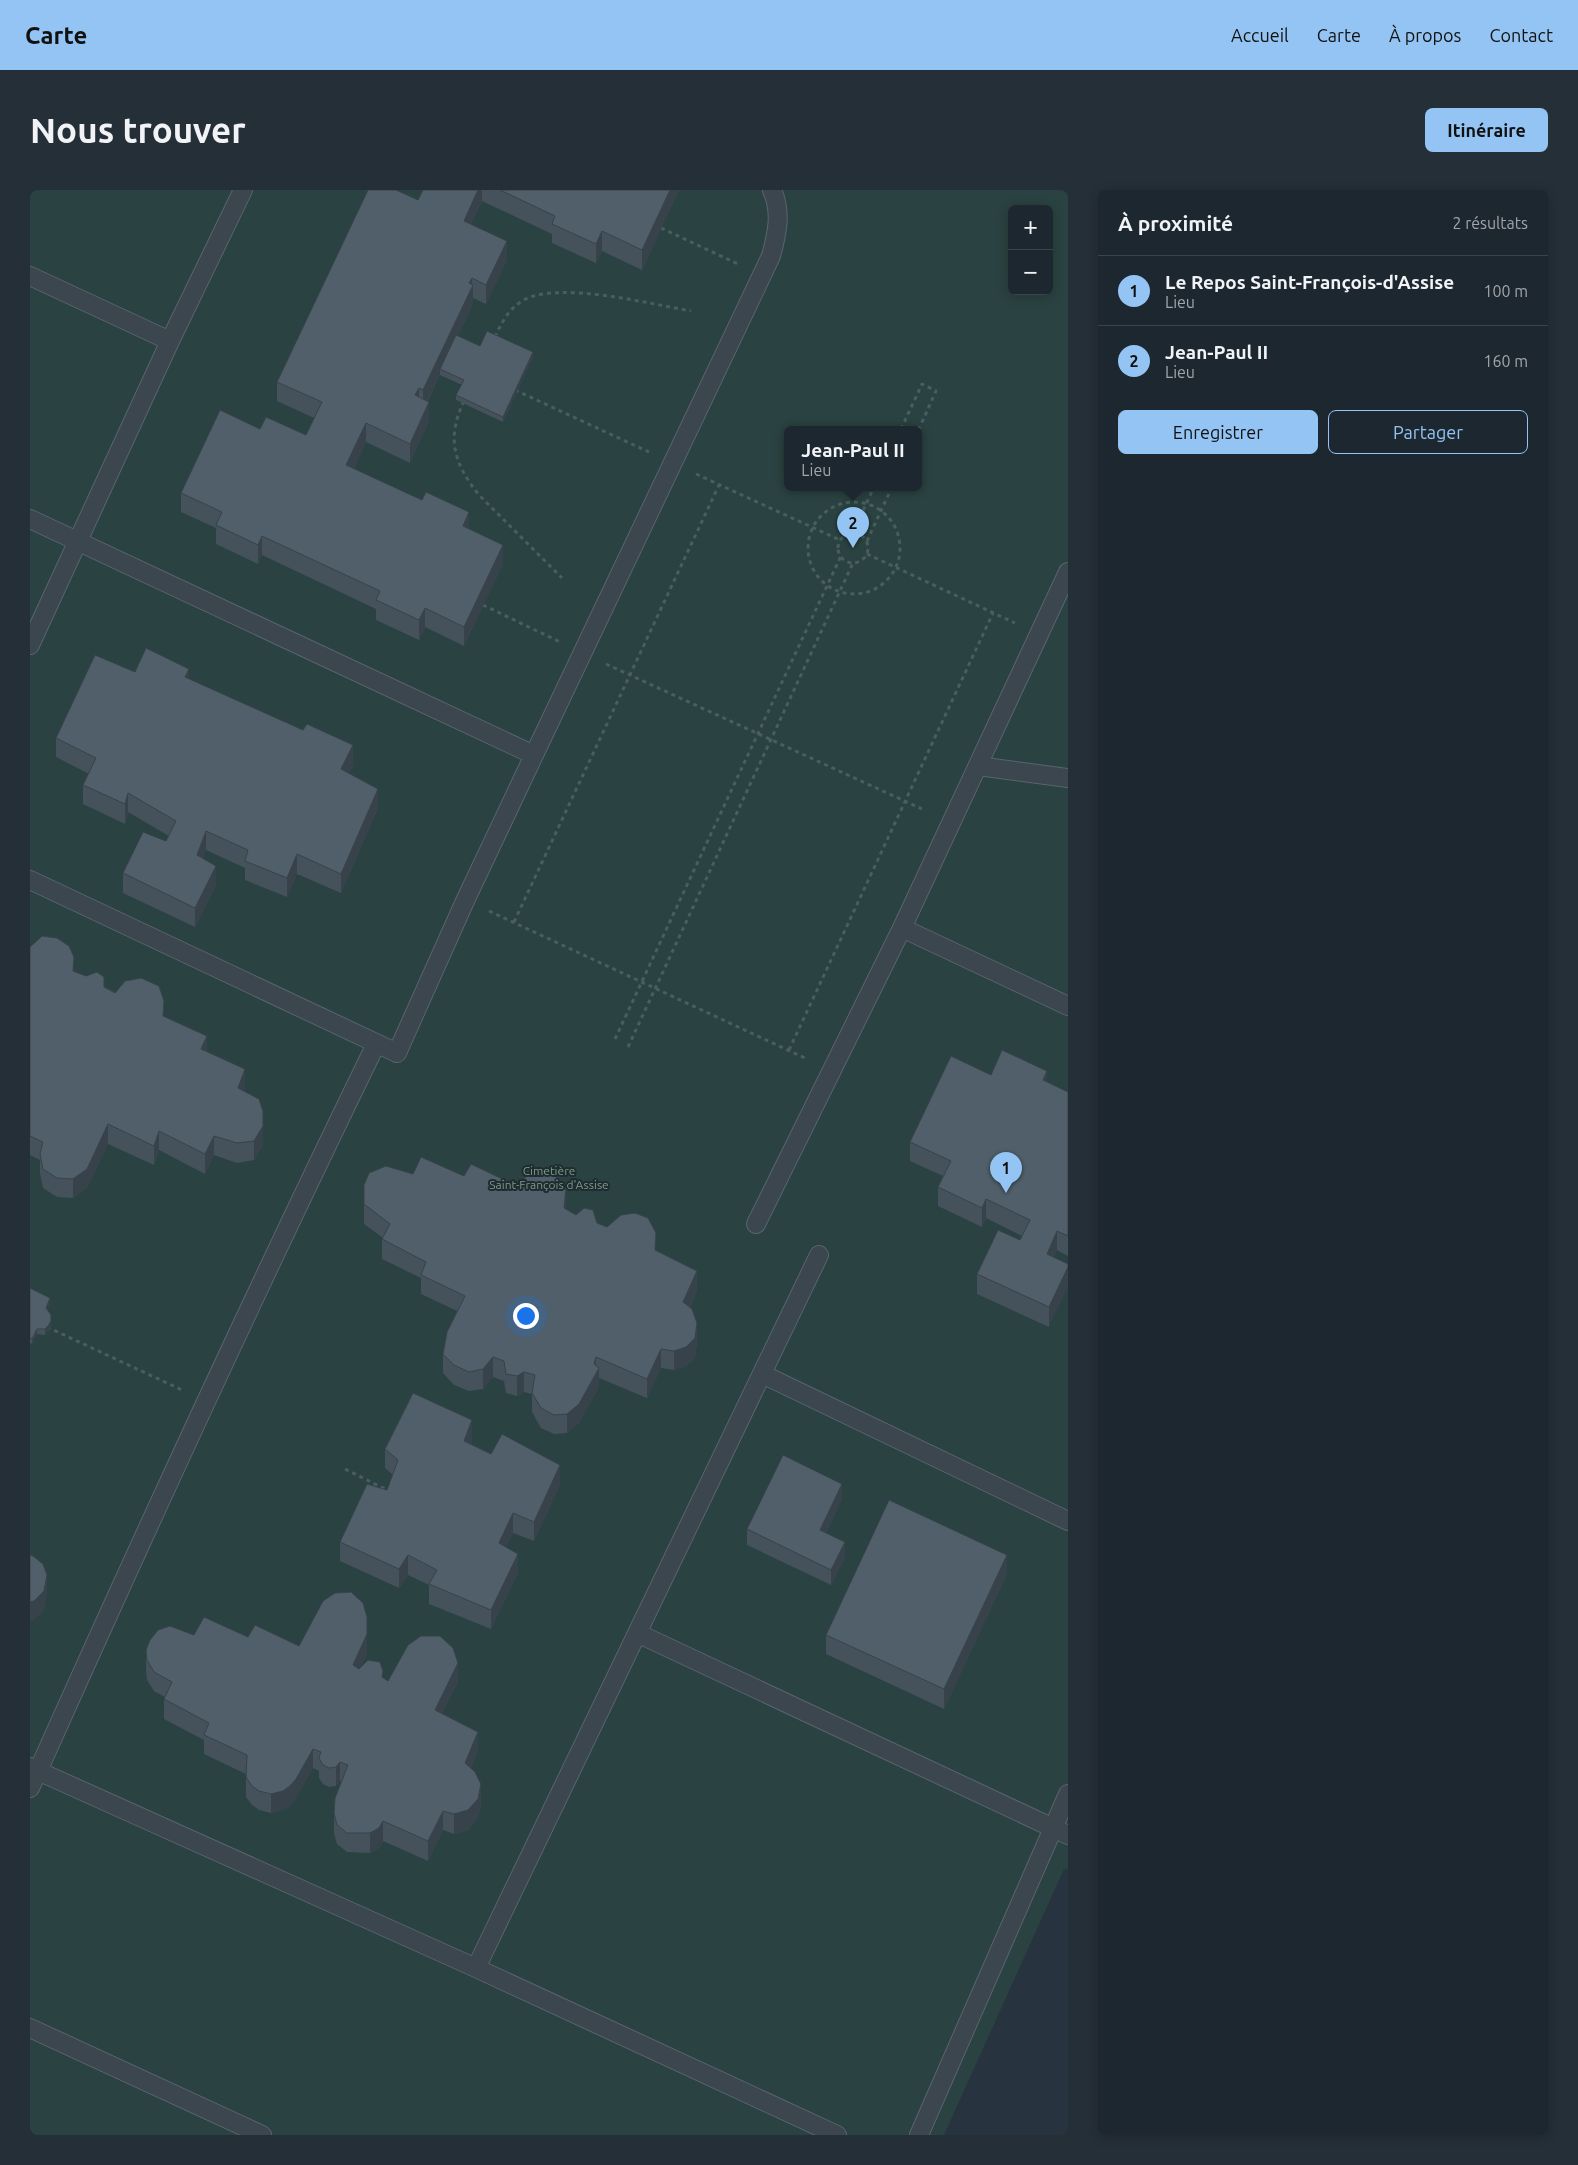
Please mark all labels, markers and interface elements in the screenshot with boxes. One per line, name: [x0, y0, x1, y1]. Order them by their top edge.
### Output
text: Carte: [25, 22, 87, 49]
text: Accueil: [1231, 25, 1289, 45]
text: Carte: [1317, 25, 1361, 45]
text: À propos: [1389, 25, 1461, 45]
text: Contact: [1489, 25, 1553, 45]
button: Itinéraire: [1425, 108, 1548, 152]
text: Nous trouver: [30, 110, 246, 150]
map controls: [1008, 205, 1053, 295]
button: +: [1008, 205, 1053, 250]
text: À proximité: [1118, 211, 1233, 235]
text: 2 résultats: [1452, 214, 1528, 232]
button: −: [1008, 250, 1053, 295]
text: Le Repos Saint-François-d'Assise: [1165, 271, 1454, 293]
text: 1: [1129, 282, 1139, 300]
text: 100 m: [1483, 282, 1528, 300]
text: Lieu: [1165, 293, 1195, 311]
text: Jean-Paul II: [1165, 341, 1268, 363]
text: 2: [1129, 352, 1139, 370]
text: 160 m: [1483, 352, 1528, 370]
text: Lieu: [1165, 363, 1195, 381]
button: Enregistrer: [1118, 410, 1318, 454]
button: Partager: [1328, 410, 1528, 454]
popup: [784, 426, 922, 491]
text: Jean-Paul II: [801, 439, 905, 461]
text: Lieu: [801, 461, 831, 479]
pin: 2: [837, 507, 869, 548]
pin: 1: [990, 1152, 1022, 1193]
park label: Cimetière Saint-François d'Assise: [489, 1164, 609, 1191]
your location: [513, 1303, 539, 1329]

